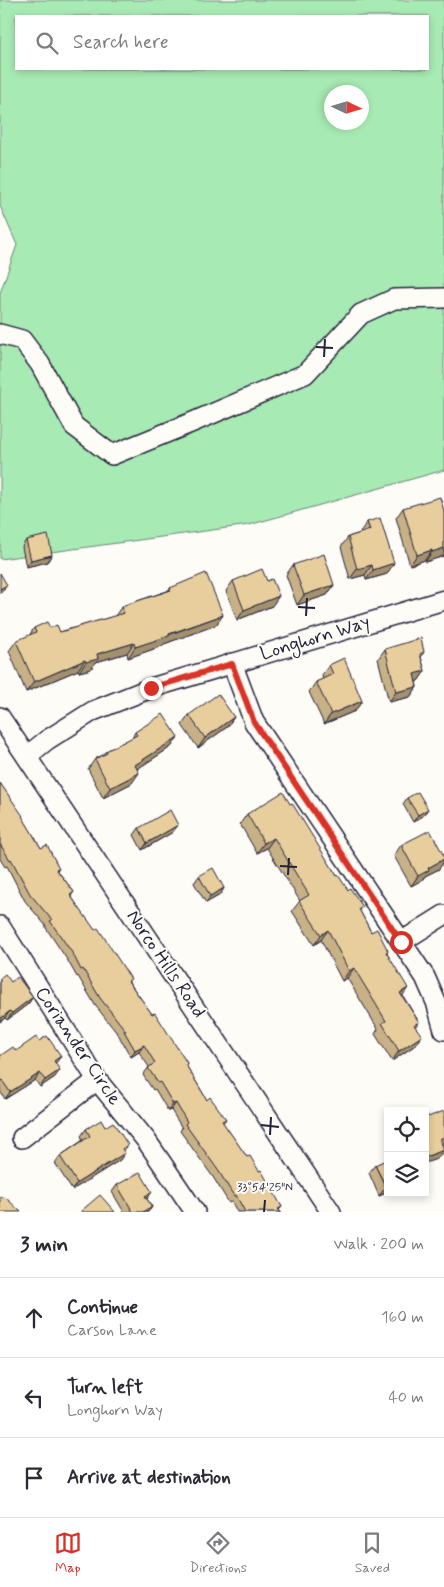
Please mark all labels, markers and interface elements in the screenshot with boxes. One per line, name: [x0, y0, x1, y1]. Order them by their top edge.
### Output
search box: [15, 15, 429, 70]
icon: search: [33, 29, 61, 57]
text: Search here: [73, 30, 169, 55]
north arrow: [324, 85, 369, 130]
street label: Longhorn Way: [257, 609, 374, 668]
route end: [140, 677, 163, 700]
street label: Norco Hills Road: [121, 905, 211, 1023]
route start: [390, 931, 413, 954]
street label: Coriander Circle: [29, 982, 127, 1110]
map controls: [384, 1107, 429, 1197]
button: locate: [384, 1107, 429, 1152]
button: layers: [384, 1152, 429, 1197]
text: 33°54'25"N: [237, 1180, 293, 1196]
text: 3 min: [20, 1231, 68, 1259]
text: Walk · 200 m: [333, 1234, 424, 1255]
text: Continue: [67, 1295, 138, 1320]
icon: ahead: [20, 1304, 48, 1332]
text: 160 m: [381, 1307, 424, 1328]
text: Carson Lane: [67, 1320, 157, 1341]
text: Turn left: [67, 1375, 143, 1400]
icon: left: [20, 1384, 48, 1412]
text: 40 m: [388, 1387, 424, 1408]
text: Longhorn Way: [67, 1400, 163, 1421]
icon: arrive: [20, 1464, 48, 1492]
text: Arrive at destination: [67, 1465, 231, 1490]
tab: Map: [54, 1529, 82, 1577]
tab: Directions: [190, 1529, 247, 1577]
tab: Saved: [355, 1529, 390, 1577]

